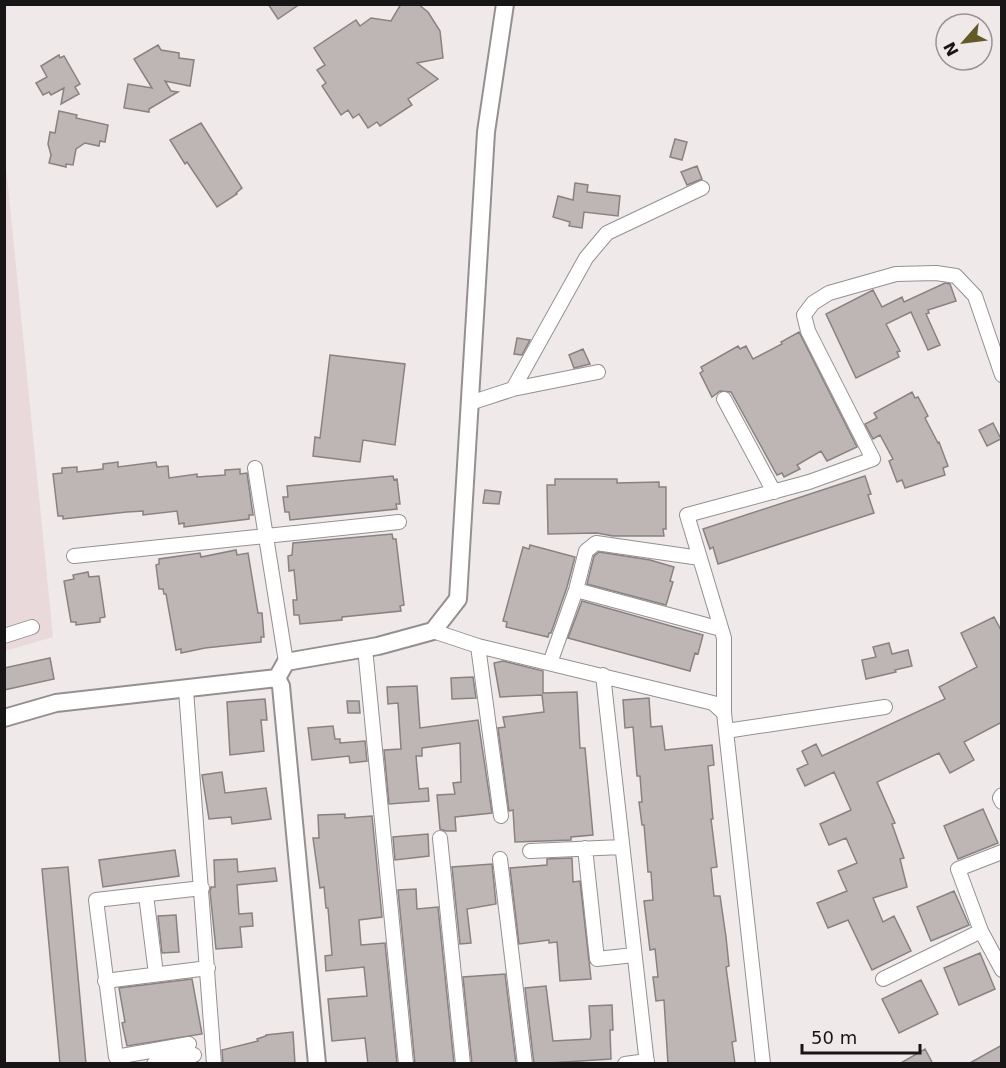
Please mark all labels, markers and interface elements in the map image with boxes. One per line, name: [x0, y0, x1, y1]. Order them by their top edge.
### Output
north arrow: [934, 12, 994, 72]
text: N: [940, 38, 963, 59]
scale bar: [802, 1017, 920, 1055]
text: 50 m: [811, 1027, 857, 1048]

